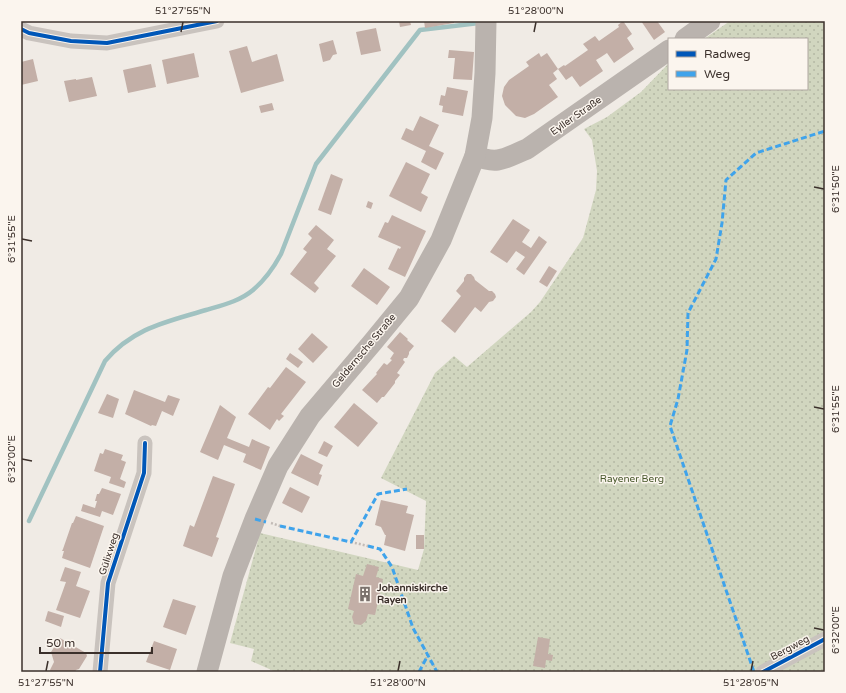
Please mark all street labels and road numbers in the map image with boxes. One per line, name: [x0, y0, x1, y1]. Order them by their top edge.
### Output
street label: Eyller Straße: [548, 94, 604, 138]
street label: Geldernsche Straße: [329, 311, 399, 390]
street label: Gülixweg: [96, 531, 122, 577]
street label: Bergweg: [768, 633, 812, 663]

